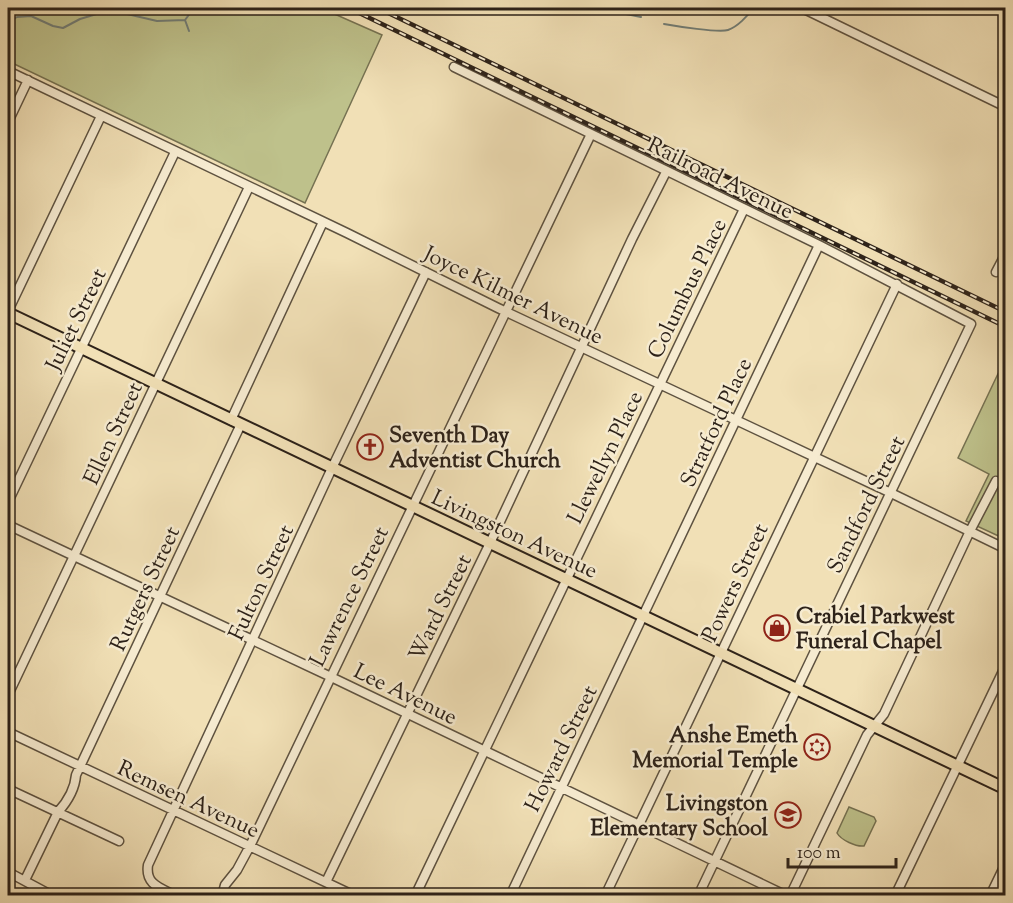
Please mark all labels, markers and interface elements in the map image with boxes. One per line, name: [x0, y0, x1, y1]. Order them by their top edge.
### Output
street label: Railroad Avenue: [641, 130, 798, 229]
street label: Columbus Place: [641, 214, 736, 365]
street label: Joyce Kilmer Avenue: [417, 239, 608, 354]
street label: Juliet Street: [39, 263, 117, 378]
street label: Stratford Place: [674, 353, 762, 493]
street label: Ellen Street: [77, 377, 153, 491]
street label: Llewellyn Place: [561, 386, 653, 530]
place label: Seventh Day Adventist Church: [389, 421, 561, 478]
street label: Sandford Street: [820, 431, 915, 580]
church icon: Seventh Day Adventist Church: [355, 432, 385, 462]
street label: Livingston Avenue: [425, 483, 602, 588]
street label: Powers Street: [695, 518, 778, 648]
street label: Fulton Street: [222, 520, 304, 646]
street label: Rutgers Street: [104, 521, 190, 657]
street label: Lawrence Street: [303, 521, 399, 673]
street label: Ward Street: [402, 549, 482, 667]
place label: Crabiel Parkwest Funeral Chapel: [796, 602, 955, 659]
shop icon: Crabiel Parkwest Funeral Chapel: [762, 613, 792, 643]
street label: Lee Avenue: [347, 657, 462, 735]
street label: Howard Street: [518, 680, 607, 818]
place label: Anshe Emeth Memorial Temple: [632, 721, 798, 778]
synagogue icon: Anshe Emeth Memorial Temple: [802, 732, 832, 762]
street label: Remsen Avenue: [111, 754, 264, 848]
place label: Livingston Elementary School: [591, 789, 769, 846]
school or university icon: Livingston Elementary School: [773, 800, 803, 830]
scale bar: [788, 831, 896, 869]
text: 100 m: [797, 841, 841, 867]

